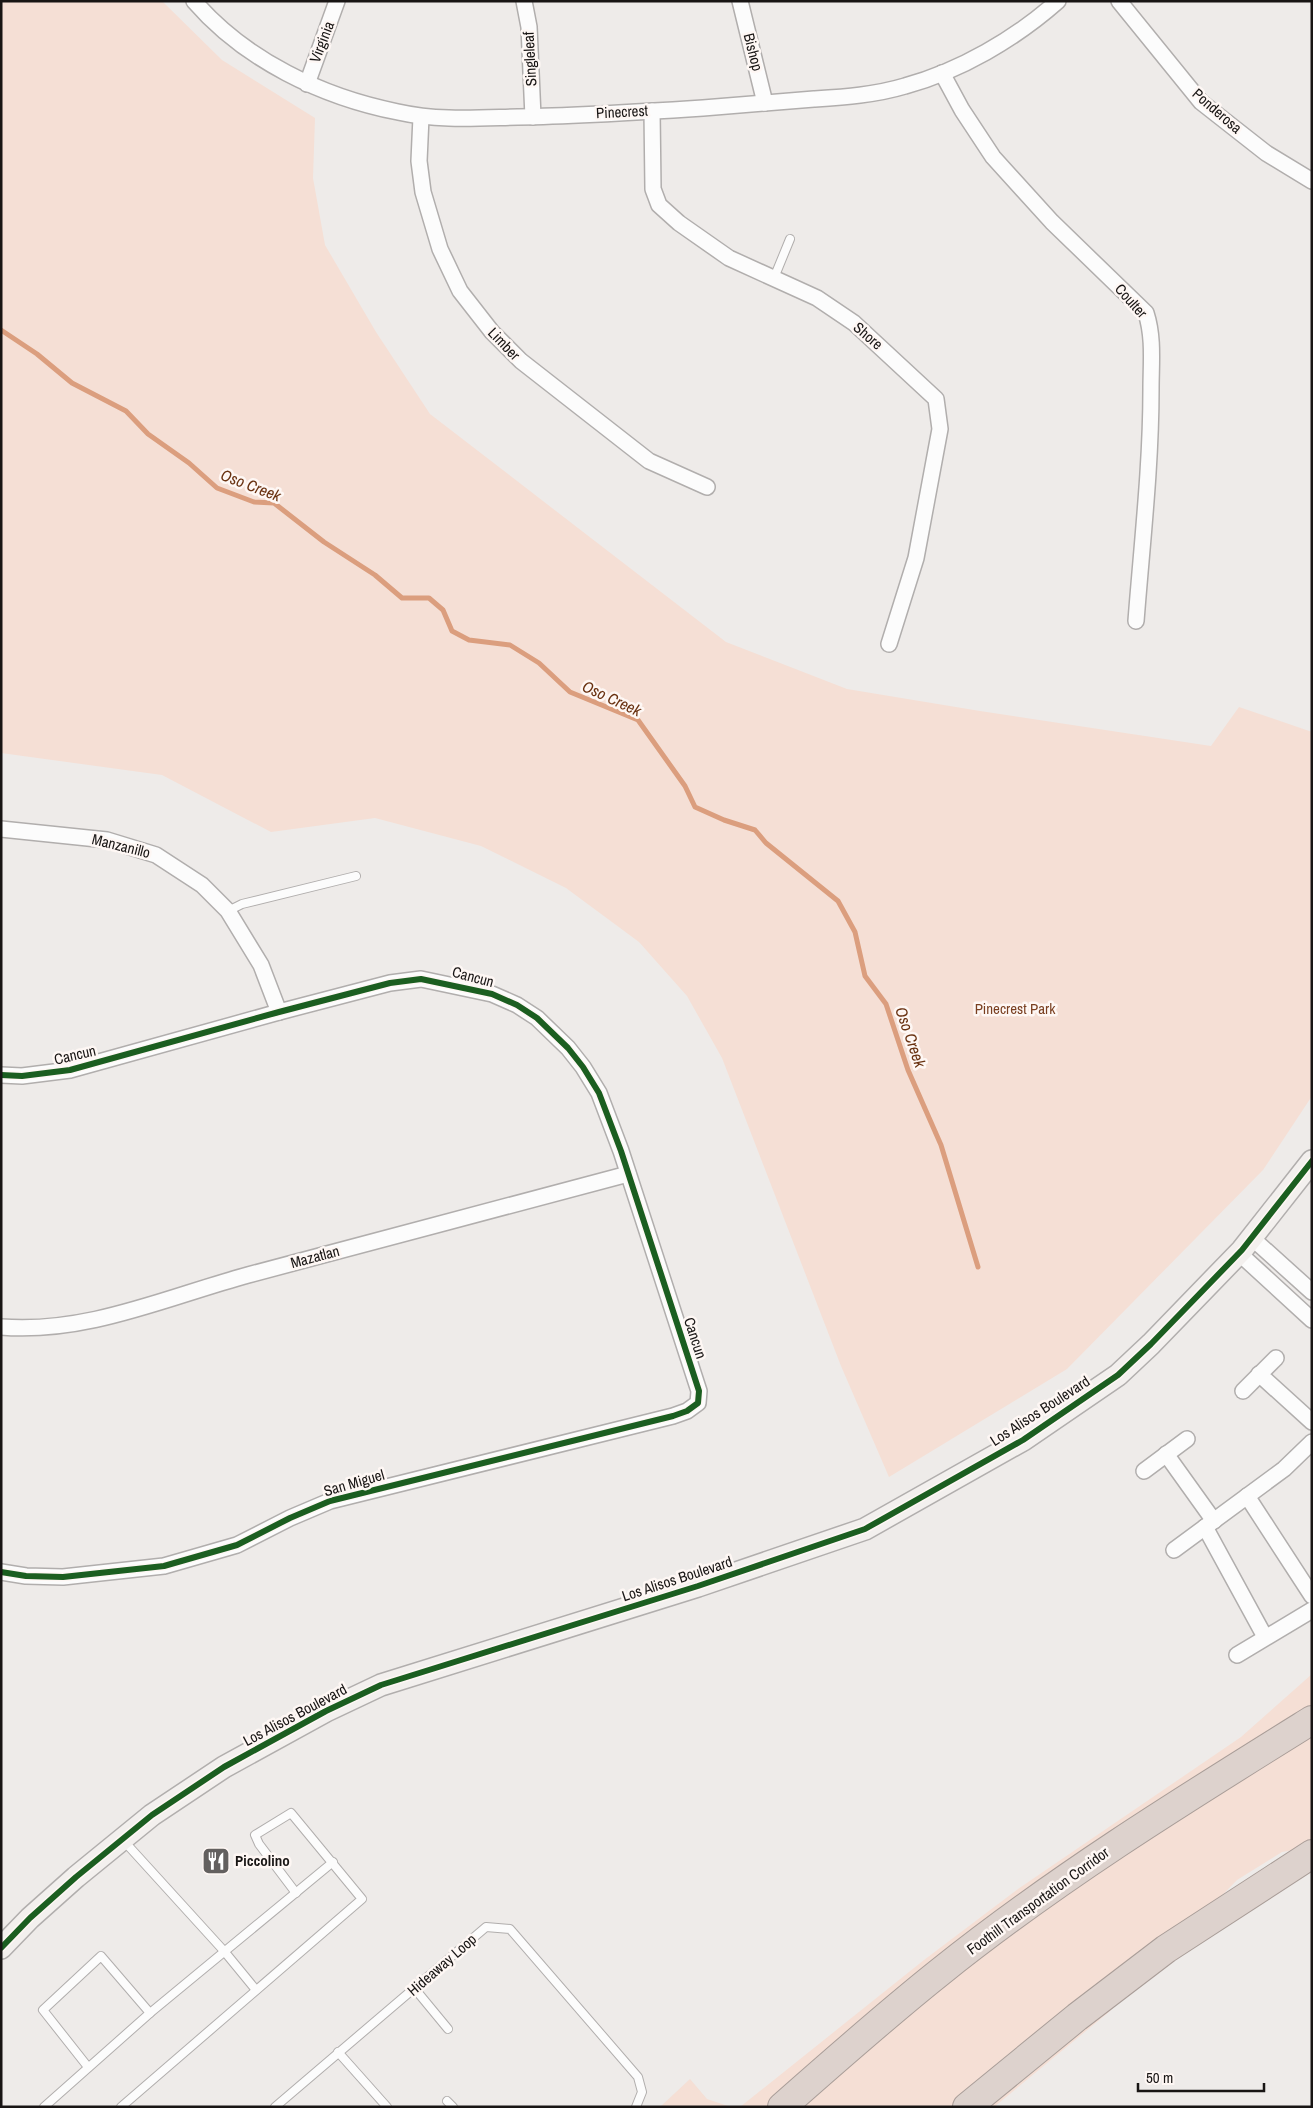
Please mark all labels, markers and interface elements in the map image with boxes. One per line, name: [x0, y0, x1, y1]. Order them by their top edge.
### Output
street label: Virginia: [304, 18, 339, 66]
street label: Singleleaf: [518, 31, 541, 87]
street label: Bishop: [739, 31, 768, 73]
street label: Ponderosa: [1188, 83, 1247, 138]
street label: Pinecrest: [595, 100, 649, 123]
street label: Coulter: [1110, 279, 1152, 322]
street label: Shore: [849, 317, 888, 354]
street label: Limber: [484, 323, 525, 365]
water label: Oso Creek: [218, 463, 285, 507]
water label: Oso Creek: [579, 675, 645, 721]
street label: Manzanillo: [90, 828, 153, 863]
street label: Cancun: [450, 961, 496, 992]
park label: Pinecrest Park: [975, 998, 1056, 1019]
water label: Oso Creek: [890, 1004, 932, 1071]
street label: Cancun: [52, 1040, 98, 1070]
street label: Mazatlan: [288, 1240, 342, 1273]
street label: Cancun: [679, 1314, 712, 1361]
street label: Los Alisos Boulevard: [986, 1370, 1094, 1451]
street label: San Miguel: [321, 1464, 387, 1501]
street label: Los Alisos Boulevard: [619, 1551, 735, 1606]
street label: Los Alisos Boulevard: [239, 1678, 350, 1751]
street label: Foothill Transportation Corridor: [962, 1842, 1113, 1959]
restaurant icon: Piccolino: [201, 1846, 231, 1876]
place label: Piccolino: [235, 1850, 290, 1871]
street label: Hideaway Loop: [403, 1929, 481, 2001]
scale bar: [1138, 2060, 1264, 2092]
text: 50 m: [1146, 2067, 1173, 2088]

